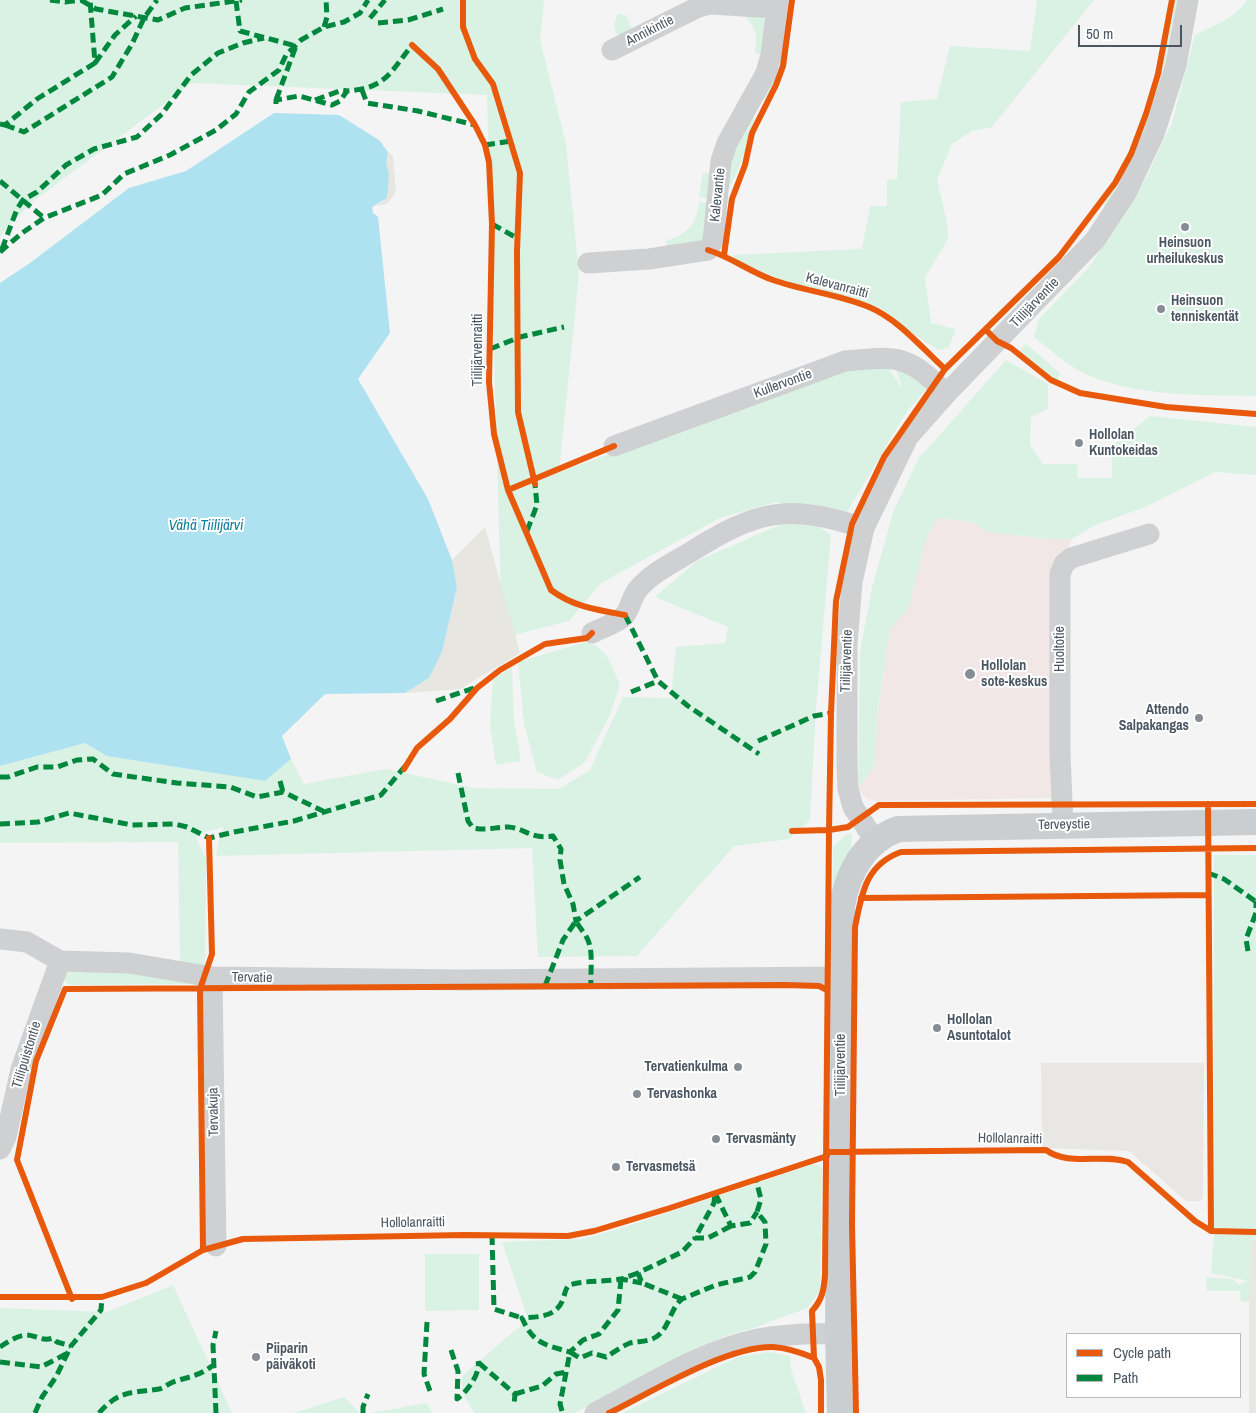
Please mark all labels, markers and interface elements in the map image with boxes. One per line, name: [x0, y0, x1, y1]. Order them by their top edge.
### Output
street label: Annikintie: [623, 12, 677, 50]
scale bar: [1081, 15, 1185, 47]
text: 50 m: [1086, 23, 1113, 44]
street label: Kalevantie: [707, 167, 729, 223]
marker: Heinsuon urheilukeskus: [1179, 221, 1191, 233]
place label: Heinsuon urheilukeskus: [1146, 235, 1224, 268]
street label: Kalevanraitti: [804, 270, 870, 302]
street label: Tiilijärventie: [1007, 275, 1063, 331]
place label: Heinsuon tenniskentät: [1171, 293, 1239, 326]
marker: Heinsuon tenniskentät: [1155, 303, 1167, 315]
street label: Tiilijärvenraitti: [470, 313, 486, 387]
street label: Kullervontie: [752, 366, 814, 402]
place label: Hollolan Kuntokeidas: [1089, 427, 1158, 460]
marker: Hollolan Kuntokeidas: [1073, 437, 1085, 449]
water label: Vähä Tiilijärvi: [169, 517, 243, 535]
street label: Huoltotie: [1052, 626, 1068, 672]
street label: Tiilijärventie: [838, 629, 856, 693]
place label: Hollolan sote-keskus: [981, 658, 1047, 690]
marker: Hollolan sote-keskus: [963, 667, 977, 681]
place label: Attendo Salpakangas: [1119, 702, 1189, 734]
marker: Attendo Salpakangas: [1193, 712, 1205, 724]
street label: Terveystie: [1038, 816, 1090, 834]
street label: Tervatie: [231, 969, 273, 987]
place label: Hollolan Asuntotalot: [947, 1012, 1011, 1044]
street label: Tiilipuistontie: [9, 1019, 45, 1091]
marker: Hollolan Asuntotalot: [931, 1022, 943, 1034]
street label: Tiilijärventie: [833, 1034, 849, 1096]
place label: Tervatienkulma: [645, 1059, 728, 1075]
marker: Tervatienkulma: [732, 1061, 744, 1073]
place label: Tervashonka: [647, 1086, 717, 1102]
street label: Tervakuja: [205, 1087, 223, 1137]
marker: Tervashonka: [631, 1088, 643, 1100]
street label: Hollolanraitti: [978, 1130, 1042, 1148]
place label: Tervasmänty: [726, 1131, 796, 1147]
marker: Tervasmänty: [710, 1133, 722, 1145]
place label: Tervasmetsä: [626, 1159, 695, 1175]
marker: Tervasmetsä: [610, 1161, 622, 1173]
street label: Hollolanraitti: [381, 1214, 445, 1232]
legend: [1066, 1333, 1241, 1398]
place label: Piiparin päiväkoti: [266, 1341, 316, 1374]
text: Cycle path: [1113, 1342, 1171, 1363]
marker: Piiparin päiväkoti: [250, 1351, 262, 1363]
text: Path: [1113, 1367, 1138, 1388]

